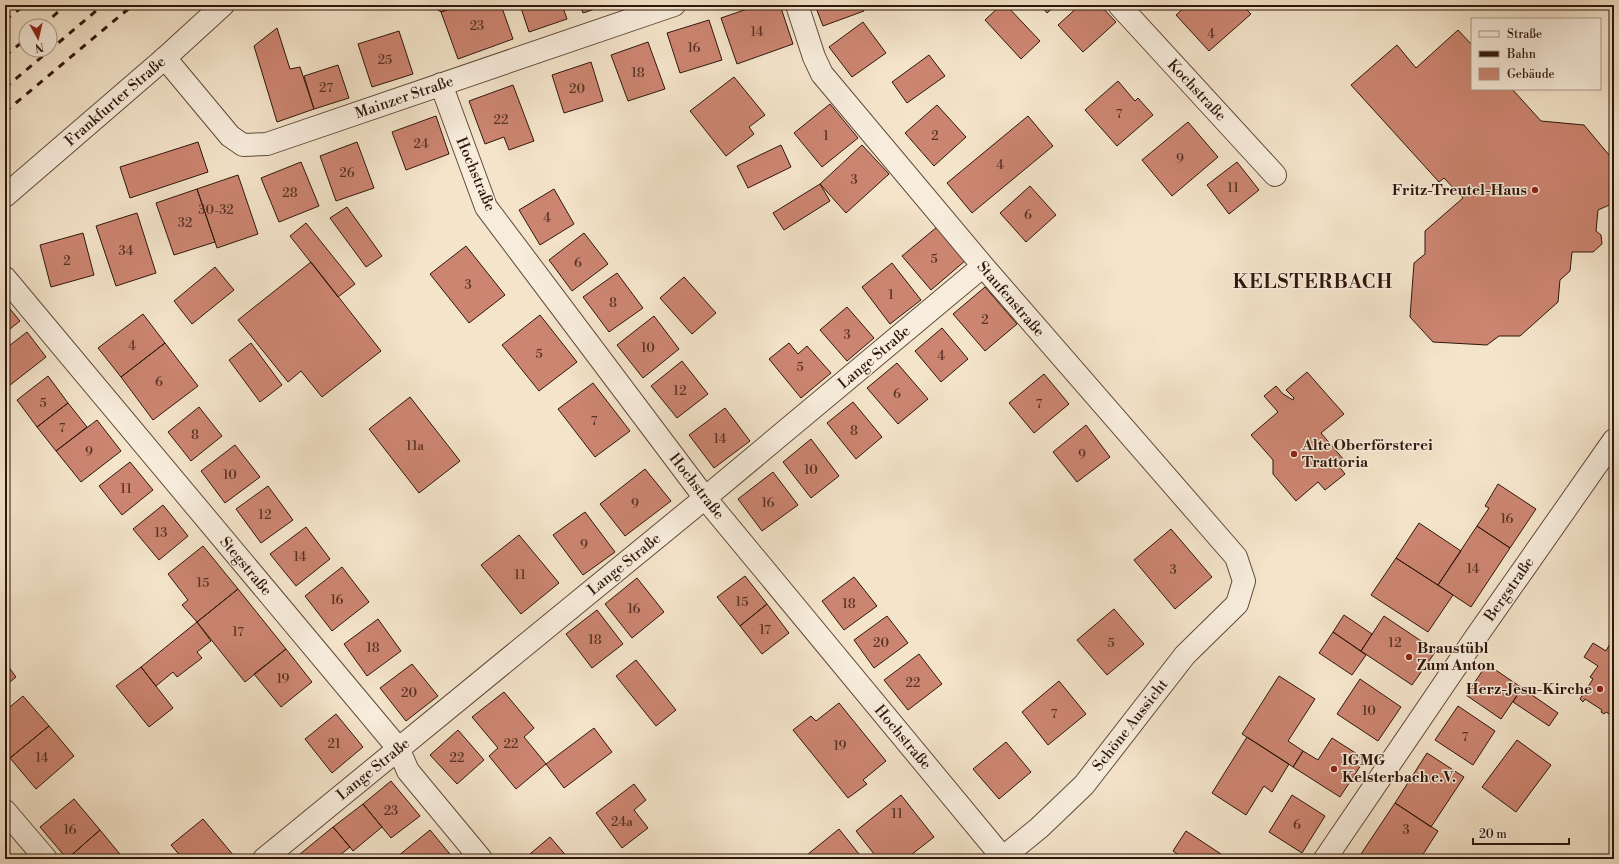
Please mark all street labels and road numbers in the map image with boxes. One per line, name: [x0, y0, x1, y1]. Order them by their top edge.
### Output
street label: Frankfurter Straße: [61, 52, 170, 150]
street label: Kochstraße: [1163, 55, 1230, 125]
street label: Mainzer Straße: [352, 72, 456, 123]
street label: Hochstraße: [451, 134, 500, 214]
street label: Staufenstraße: [973, 258, 1049, 341]
street label: Lange Straße: [834, 322, 914, 393]
street label: Hochstraße: [665, 449, 728, 523]
street label: Lange Straße: [584, 529, 665, 600]
street label: Stegstraße: [215, 533, 276, 600]
street label: Bergstraße: [1480, 553, 1538, 626]
street label: Schöne Aussicht: [1089, 675, 1173, 775]
street label: Hochstraße: [870, 701, 935, 774]
street label: Lange Straße: [333, 734, 414, 805]

